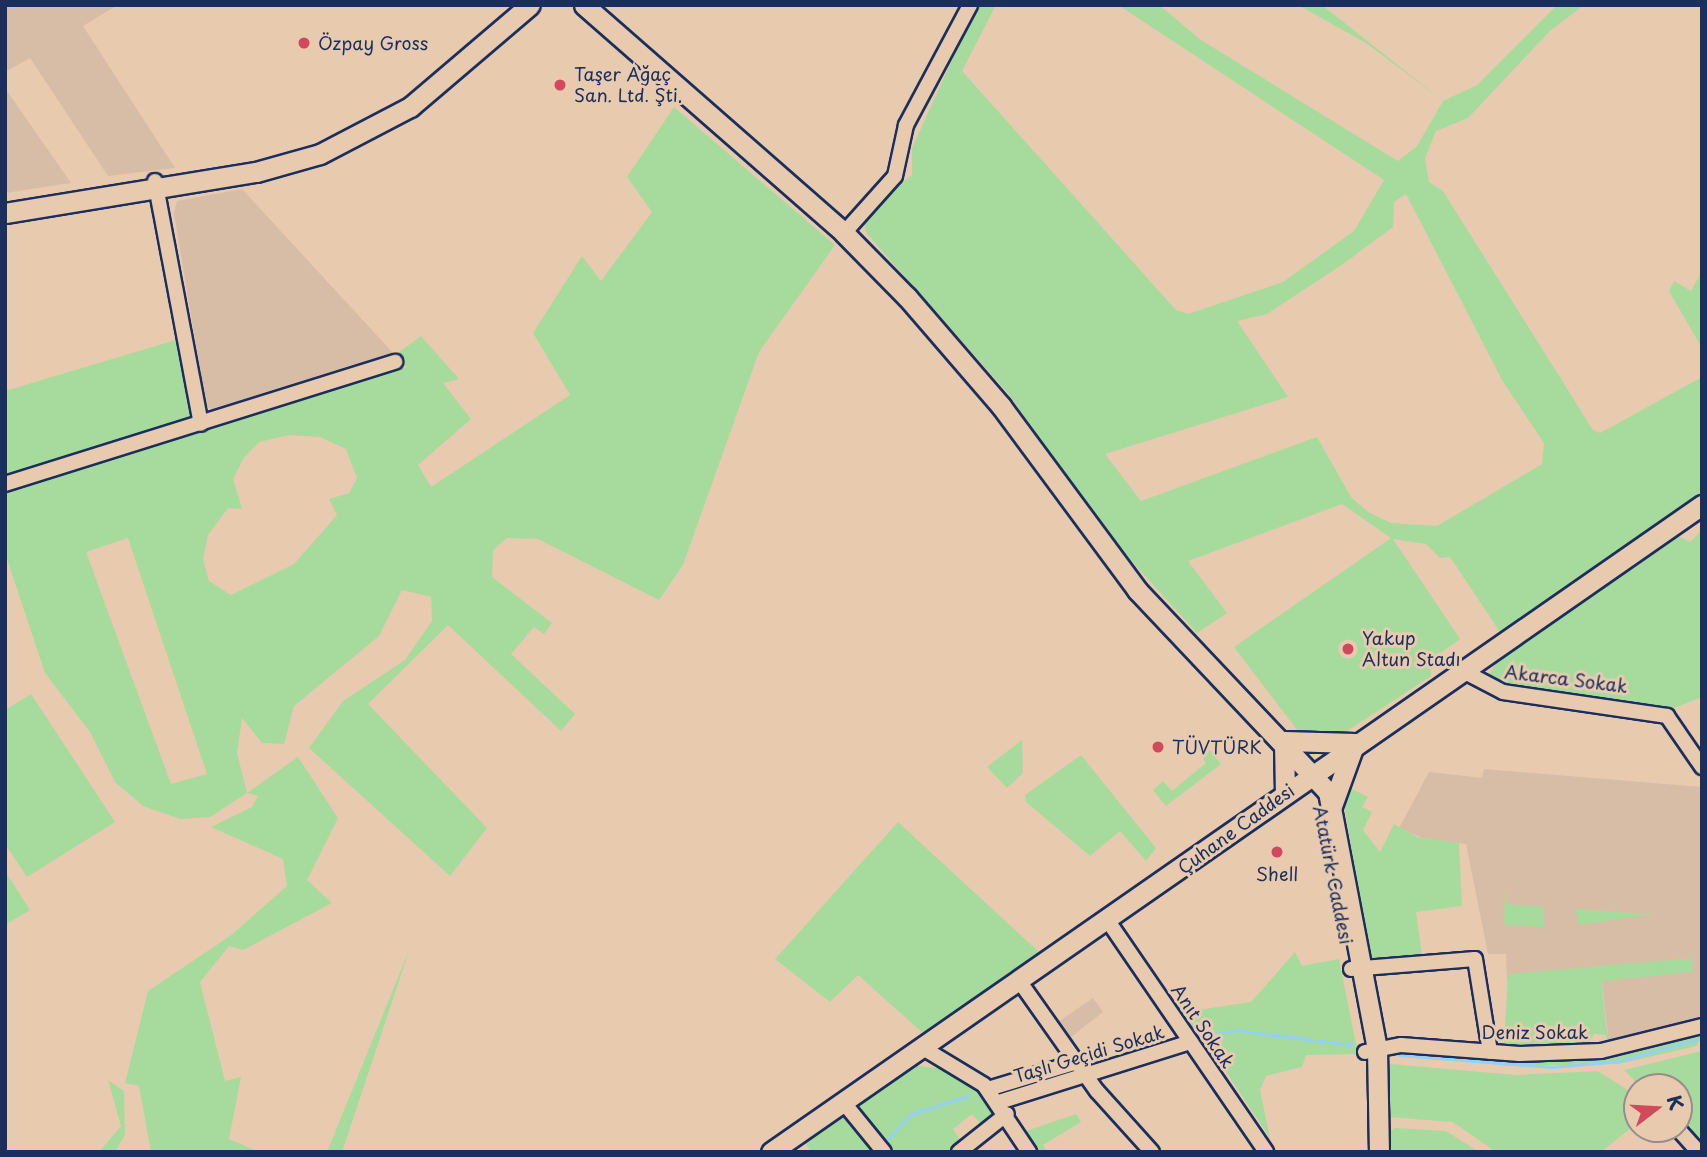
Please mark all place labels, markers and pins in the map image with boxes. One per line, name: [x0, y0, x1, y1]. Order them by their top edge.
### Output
place label: Özpay Gross: [318, 32, 428, 54]
marker: Özpay Gross: [296, 35, 312, 51]
place label: Taşer Ağaç San. Ltd. Şti.: [574, 64, 684, 106]
marker: Taşer Ağaç San. Ltd. Şti.: [552, 77, 568, 93]
place label: Yakup Altun Stadı: [1362, 628, 1460, 670]
marker: Yakup Altun Stadı: [1340, 641, 1356, 657]
place label: TÜVTÜRK: [1172, 736, 1262, 758]
marker: TÜVTÜRK: [1150, 739, 1166, 755]
marker: Shell: [1269, 844, 1285, 860]
place label: Shell: [1256, 863, 1298, 885]

